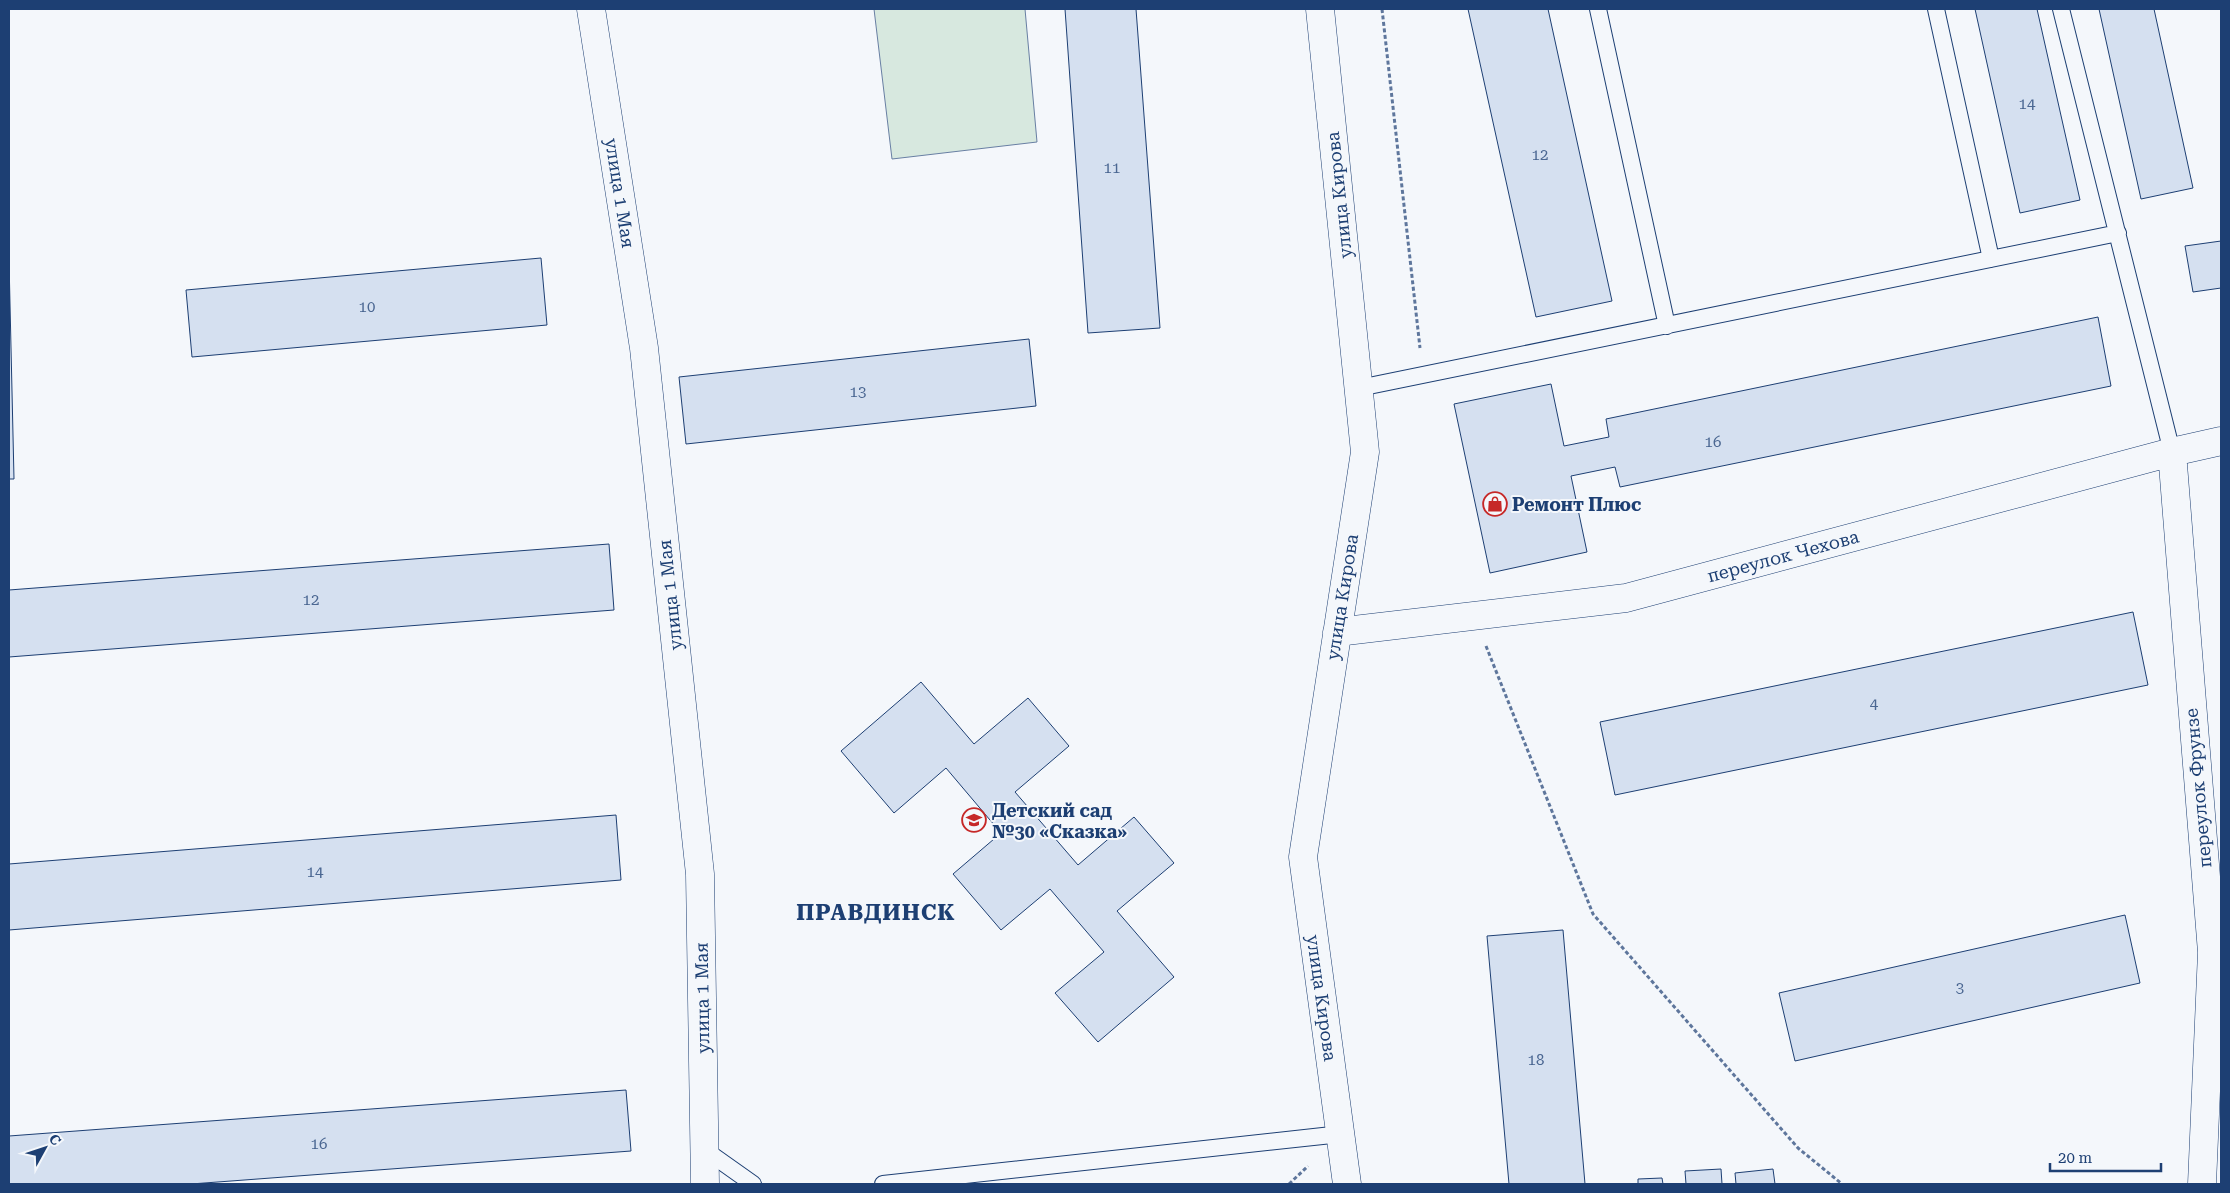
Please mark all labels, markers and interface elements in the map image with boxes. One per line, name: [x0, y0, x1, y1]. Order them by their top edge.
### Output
house number: 14: [2019, 95, 2036, 113]
street label: улица Кирова: [1322, 130, 1356, 259]
street label: улица 1 Мая: [601, 136, 639, 250]
house number: 12: [1532, 146, 1548, 164]
house number: 11: [1104, 159, 1120, 177]
house number: 10: [359, 298, 375, 316]
house number: 13: [850, 383, 866, 401]
house number: 16: [1705, 433, 1721, 451]
shop icon: Ремонт Плюс: [1482, 491, 1508, 517]
place label: Ремонт Плюс: [1512, 494, 1641, 515]
street label: переулок Чехова: [1705, 526, 1861, 586]
street label: улица Кирова: [1322, 532, 1362, 662]
street label: улица 1 Мая: [654, 539, 686, 651]
house number: 12: [303, 591, 319, 609]
house number: 4: [1870, 695, 1879, 713]
street label: переулок Фрунзе: [2181, 707, 2215, 869]
place label: Детский сад №30 «Сказка»: [992, 800, 1127, 842]
school or university icon: Детский сад №30 «Сказка»: [961, 807, 987, 833]
house number: 14: [307, 863, 324, 881]
district label: ПРАВДИНСК: [796, 900, 956, 925]
street label: улица Кирова: [1303, 933, 1341, 1063]
street label: улица 1 Мая: [691, 942, 713, 1054]
house number: 3: [1956, 979, 1964, 997]
house number: 18: [1528, 1051, 1544, 1069]
north arrow: [20, 1123, 70, 1173]
text: С: [46, 1131, 64, 1149]
house number: 16: [311, 1135, 327, 1153]
scale bar: [2050, 1140, 2161, 1172]
text: 20 m: [2058, 1149, 2093, 1167]

